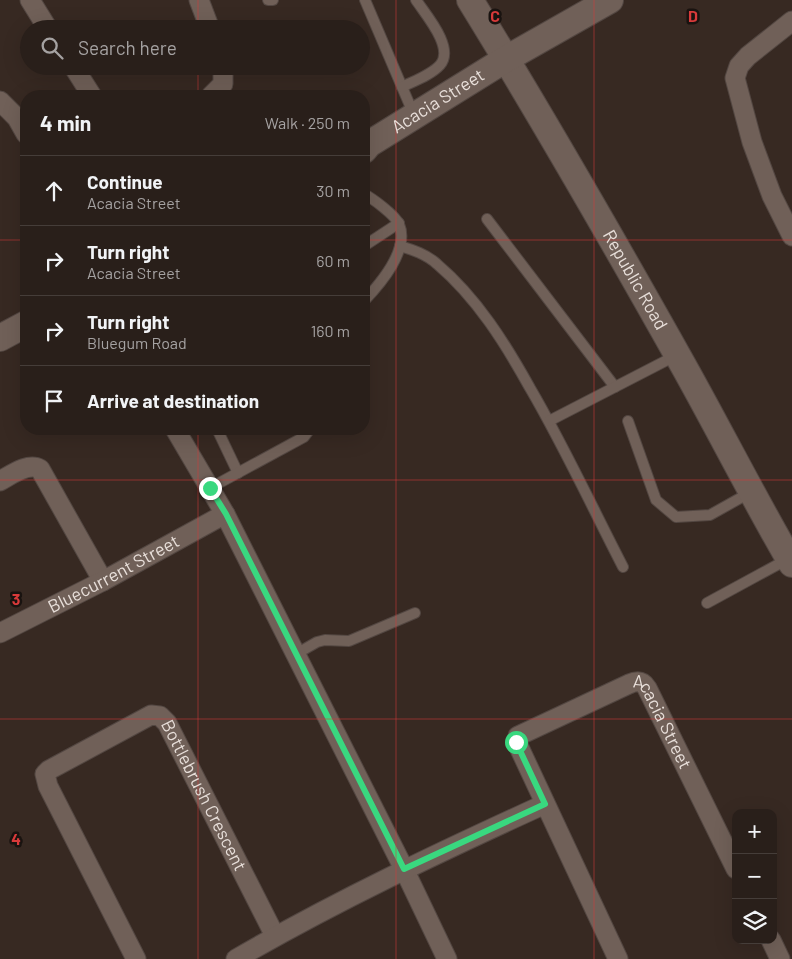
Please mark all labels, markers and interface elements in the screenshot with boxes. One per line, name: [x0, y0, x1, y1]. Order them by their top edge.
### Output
text: C: [490, 6, 500, 25]
text: D: [688, 6, 698, 25]
search box: [20, 20, 370, 75]
icon: search: [38, 34, 66, 62]
text: Search here: [78, 36, 177, 59]
street label: Acacia Street: [387, 63, 488, 137]
text: 4 min: [40, 110, 91, 135]
text: Walk · 250 m: [265, 113, 350, 132]
text: Continue: [87, 170, 163, 193]
icon: ahead: [40, 177, 68, 205]
text: 30 m: [316, 181, 350, 200]
text: Acacia Street: [87, 193, 180, 212]
street label: Republic Road: [599, 226, 673, 333]
text: Turn right: [87, 240, 169, 263]
icon: right: [40, 247, 68, 275]
text: 60 m: [316, 251, 350, 270]
text: Acacia Street: [87, 263, 180, 282]
text: Turn right: [87, 310, 169, 333]
icon: right: [40, 317, 68, 345]
text: 160 m: [311, 321, 350, 340]
text: Bluegum Road: [87, 333, 187, 352]
icon: arrive: [40, 387, 68, 415]
text: Arrive at destination: [87, 389, 259, 412]
route end: [199, 477, 222, 500]
street label: Bluecurrent Street: [44, 529, 183, 617]
text: 3: [12, 589, 20, 608]
street label: Acacia Street: [632, 669, 697, 772]
street label: Bottlebrush Crescent: [157, 716, 252, 874]
route start: [505, 731, 528, 754]
map controls: [732, 809, 777, 944]
button: +: [732, 809, 777, 854]
text: 4: [11, 829, 21, 848]
button: −: [732, 854, 777, 899]
button: layers: [732, 899, 777, 944]

